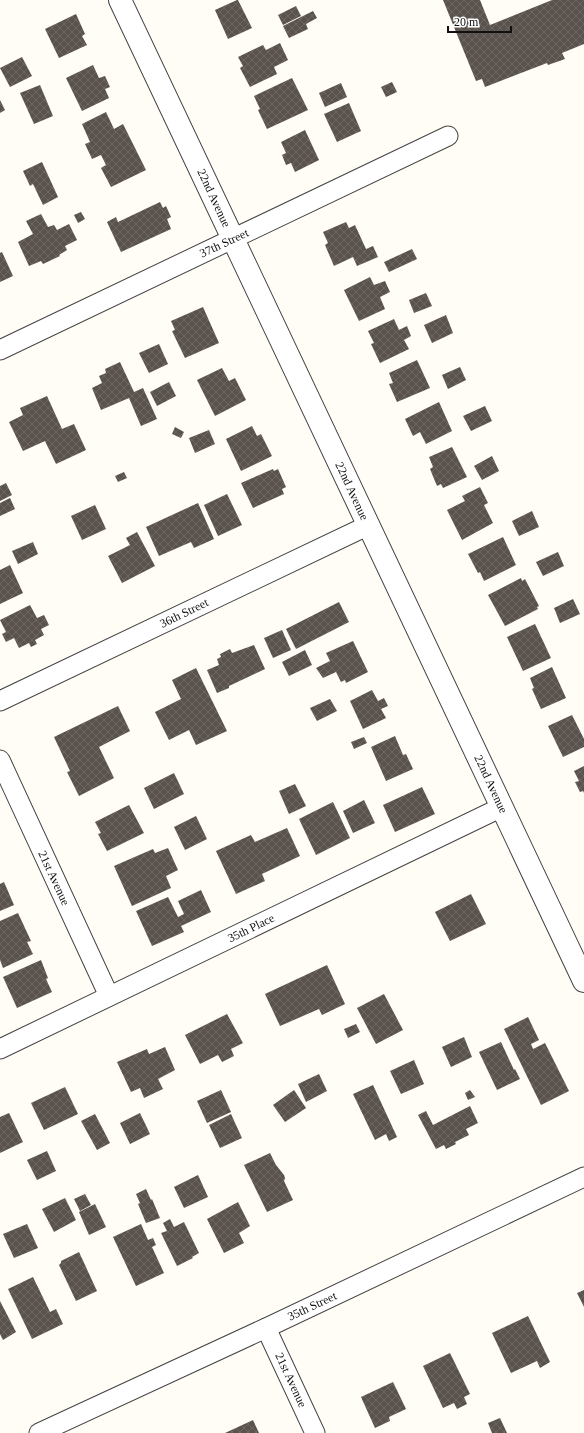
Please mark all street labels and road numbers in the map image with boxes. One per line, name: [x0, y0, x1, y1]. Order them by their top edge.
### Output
street label: 22nd Avenue: [194, 167, 234, 229]
street label: 37th Street: [197, 225, 251, 260]
street label: 22nd Avenue: [332, 460, 372, 522]
street label: 36th Street: [157, 595, 211, 631]
street label: 22nd Avenue: [471, 753, 511, 815]
street label: 21st Avenue: [35, 848, 73, 908]
street label: 35th Place: [225, 911, 277, 945]
street label: 35th Street: [285, 1288, 339, 1323]
street label: 21st Avenue: [272, 1350, 310, 1410]

